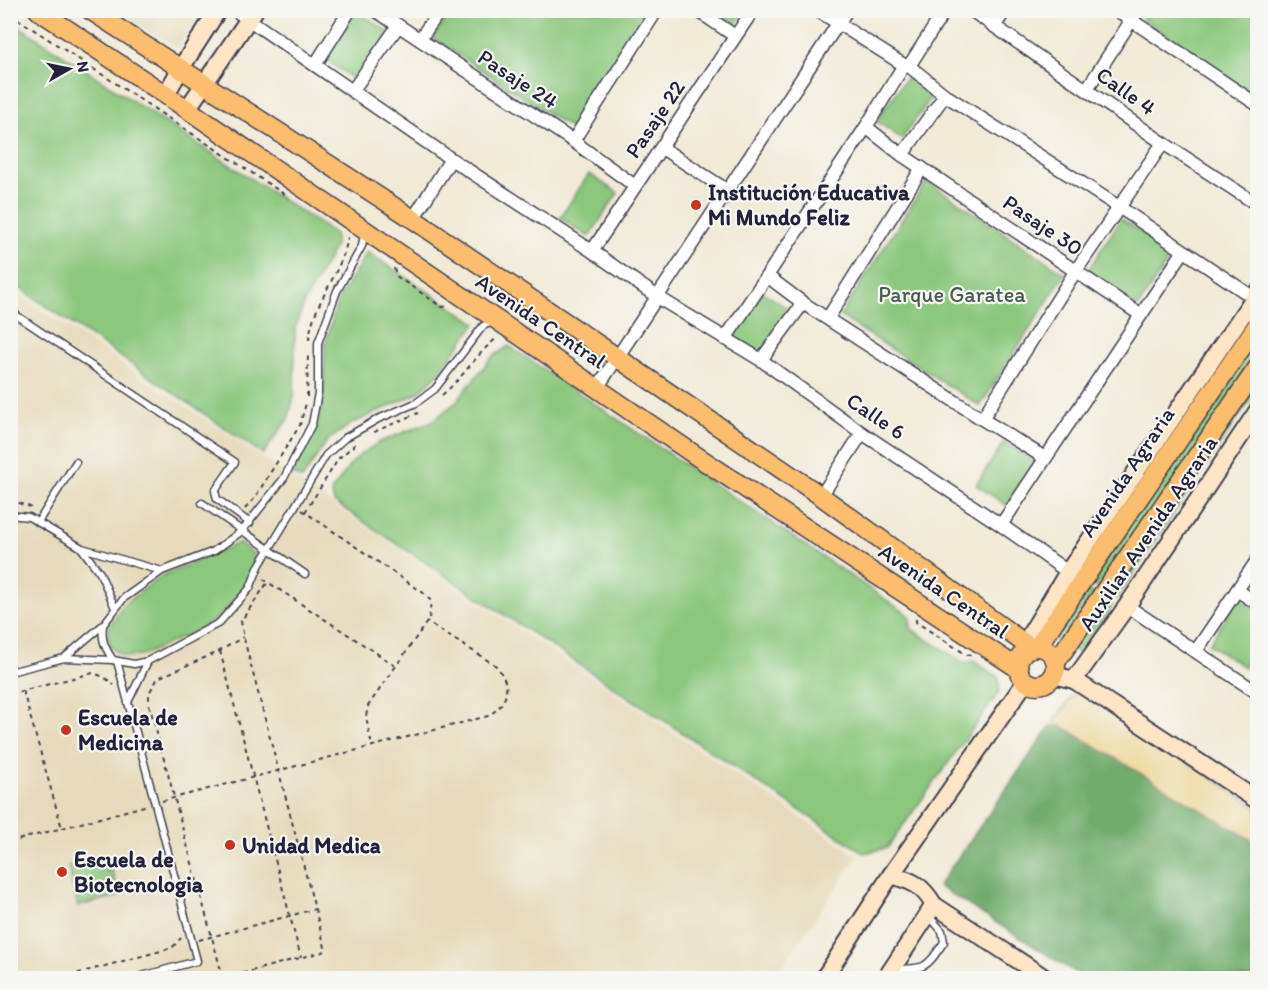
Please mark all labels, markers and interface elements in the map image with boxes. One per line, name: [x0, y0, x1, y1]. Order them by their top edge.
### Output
north arrow: [39, 39, 99, 99]
street label: Pasaje 24: [473, 43, 563, 115]
text: N: [73, 60, 94, 74]
street label: Calle 4: [1091, 61, 1161, 121]
street label: Pasaje 22: [619, 75, 691, 163]
place label: Institución Educativa Mi Mundo Feliz: [708, 179, 910, 231]
street label: Pasaje 30: [998, 189, 1088, 261]
marker: Institución Educativa Mi Mundo Feliz: [689, 198, 703, 212]
street label: Avenida Central: [471, 268, 611, 374]
park label: Parque Garatea: [878, 281, 1026, 308]
street label: Calle 6: [841, 387, 911, 445]
street label: Avenida Agraria: [1074, 401, 1181, 542]
street label: Auxiliar Avenida Agraria: [1073, 430, 1224, 636]
street label: Avenida Central: [874, 538, 1014, 644]
place label: Escuela de Medicina: [78, 704, 178, 756]
marker: Escuela de Medicina: [59, 723, 73, 737]
place label: Unidad Medica: [242, 832, 381, 859]
marker: Unidad Medica: [223, 838, 237, 852]
place label: Escuela de Biotecnologia: [74, 846, 204, 898]
marker: Escuela de Biotecnologia: [55, 865, 69, 879]

